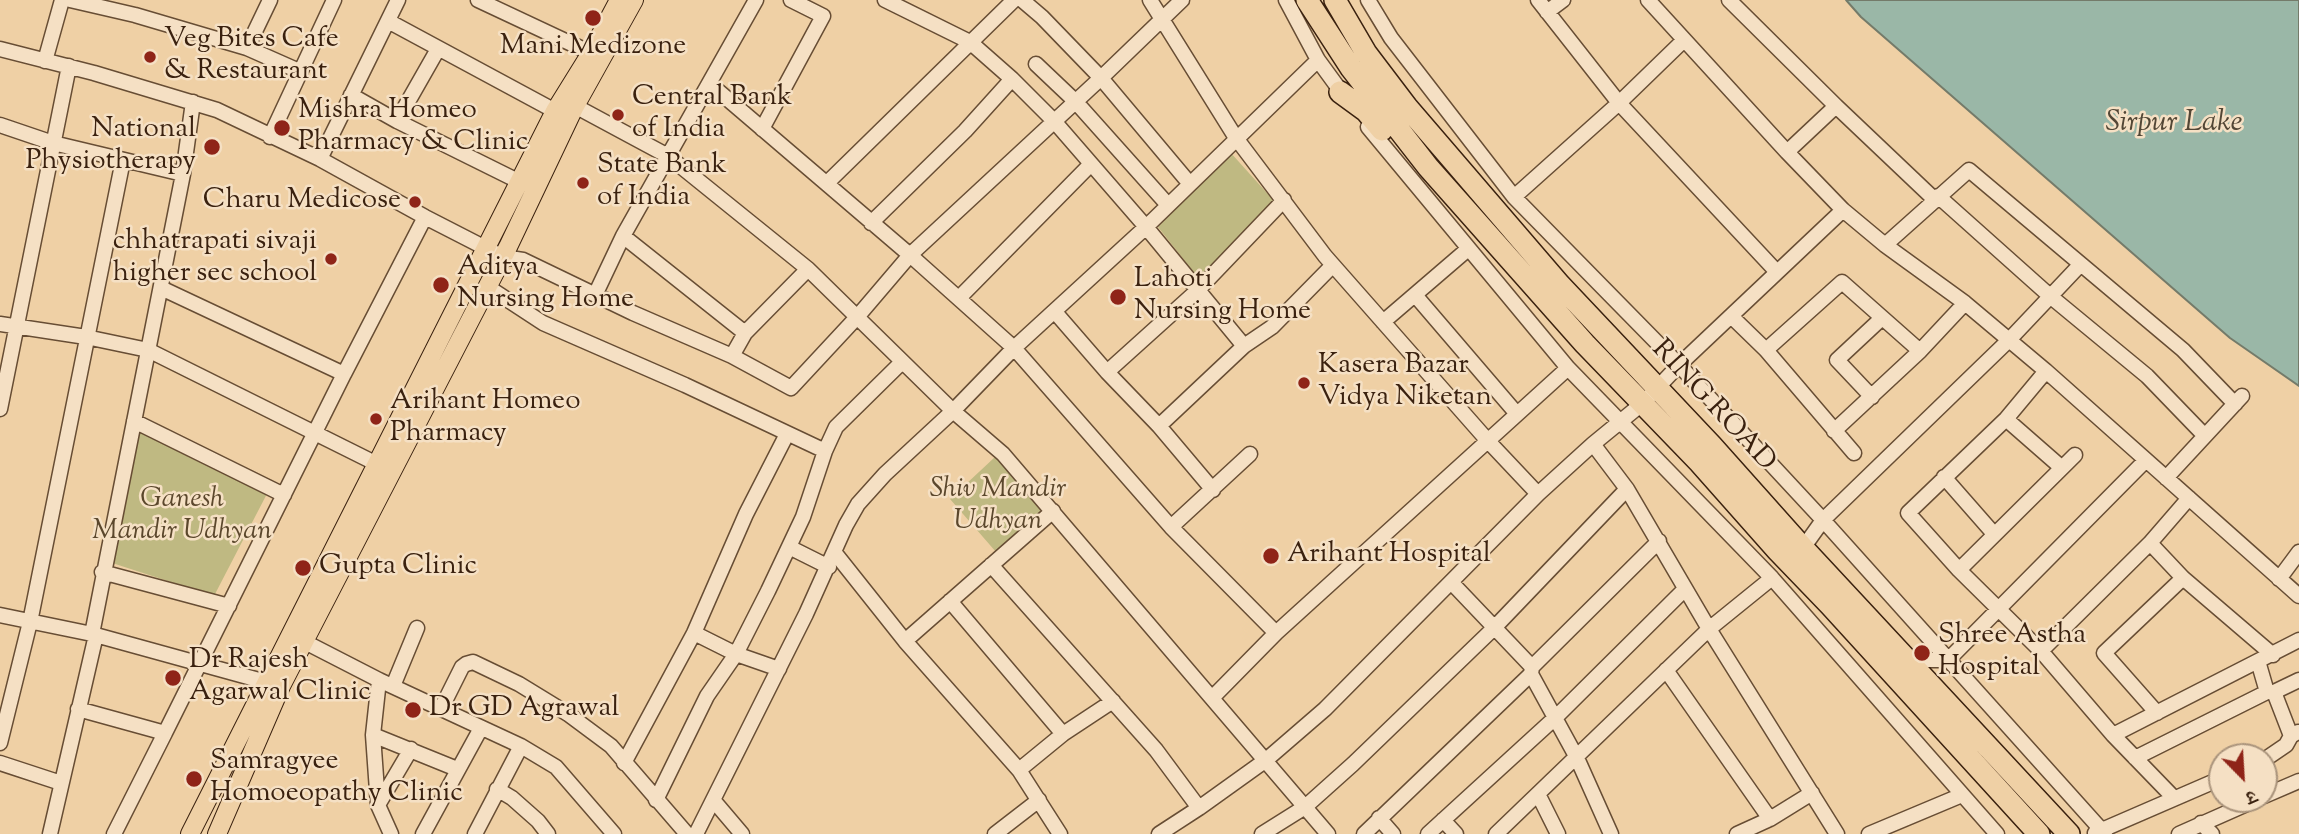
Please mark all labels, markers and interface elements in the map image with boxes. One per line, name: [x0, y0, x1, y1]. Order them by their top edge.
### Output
marker: Mani Medizone: [583, 8, 603, 28]
place label: Veg Bites Cafe & Restaurant: [164, 24, 339, 90]
place label: Mani Medizone: [500, 31, 686, 65]
marker: Veg Bites Cafe & Restaurant: [142, 49, 158, 65]
place label: Central Bank of India: [632, 82, 792, 148]
place label: Mishra Homeo Pharmacy & Clinic: [298, 95, 529, 161]
marker: Central Bank of India: [610, 107, 626, 123]
water label: Sirpur Lake: [2105, 107, 2243, 143]
place label: National Physiotherapy: [26, 114, 196, 180]
marker: Mishra Homeo Pharmacy & Clinic: [272, 118, 292, 138]
marker: National Physiotherapy: [202, 137, 222, 157]
place label: State Bank of India: [597, 150, 727, 216]
marker: State Bank of India: [575, 175, 591, 191]
place label: Charu Medicose: [203, 185, 401, 219]
marker: Charu Medicose: [407, 194, 423, 210]
place label: chhatrapati sivaji higher sec school: [113, 226, 317, 292]
marker: chhatrapati sivaji higher sec school: [323, 251, 339, 267]
place label: Aditya Nursing Home: [457, 252, 634, 318]
place label: Lahoti Nursing Home: [1134, 264, 1311, 330]
marker: Aditya Nursing Home: [431, 275, 451, 295]
marker: Lahoti Nursing Home: [1108, 287, 1128, 307]
street label: RING ROAD: [1643, 334, 1781, 480]
place label: Kasera Bazar Vidya Niketan: [1318, 350, 1492, 416]
marker: Kasera Bazar Vidya Niketan: [1296, 375, 1312, 391]
place label: Arihant Homeo Pharmacy: [390, 386, 580, 452]
marker: Arihant Homeo Pharmacy: [368, 411, 384, 427]
park label: Shiv Mandir Udhyan: [930, 474, 1066, 540]
park label: Ganesh Mandir Udhyan: [92, 484, 272, 550]
place label: Arihant Hospital: [1287, 539, 1491, 573]
marker: Arihant Hospital: [1261, 546, 1281, 566]
place label: Gupta Clinic: [319, 551, 477, 585]
marker: Gupta Clinic: [293, 558, 313, 578]
place label: Shree Astha Hospital: [1938, 620, 2086, 686]
marker: Shree Astha Hospital: [1912, 643, 1932, 663]
place label: Dr Rajesh Agarwal Clinic: [189, 645, 371, 711]
marker: Dr Rajesh Agarwal Clinic: [163, 668, 183, 688]
place label: Dr GD Agrawal: [429, 693, 619, 727]
marker: Dr GD Agrawal: [403, 700, 423, 720]
north arrow: [2208, 743, 2278, 813]
place label: Samragyee Homoeopathy Clinic: [210, 746, 463, 812]
marker: Samragyee Homoeopathy Clinic: [184, 769, 204, 789]
text: उ: [2241, 782, 2261, 810]

